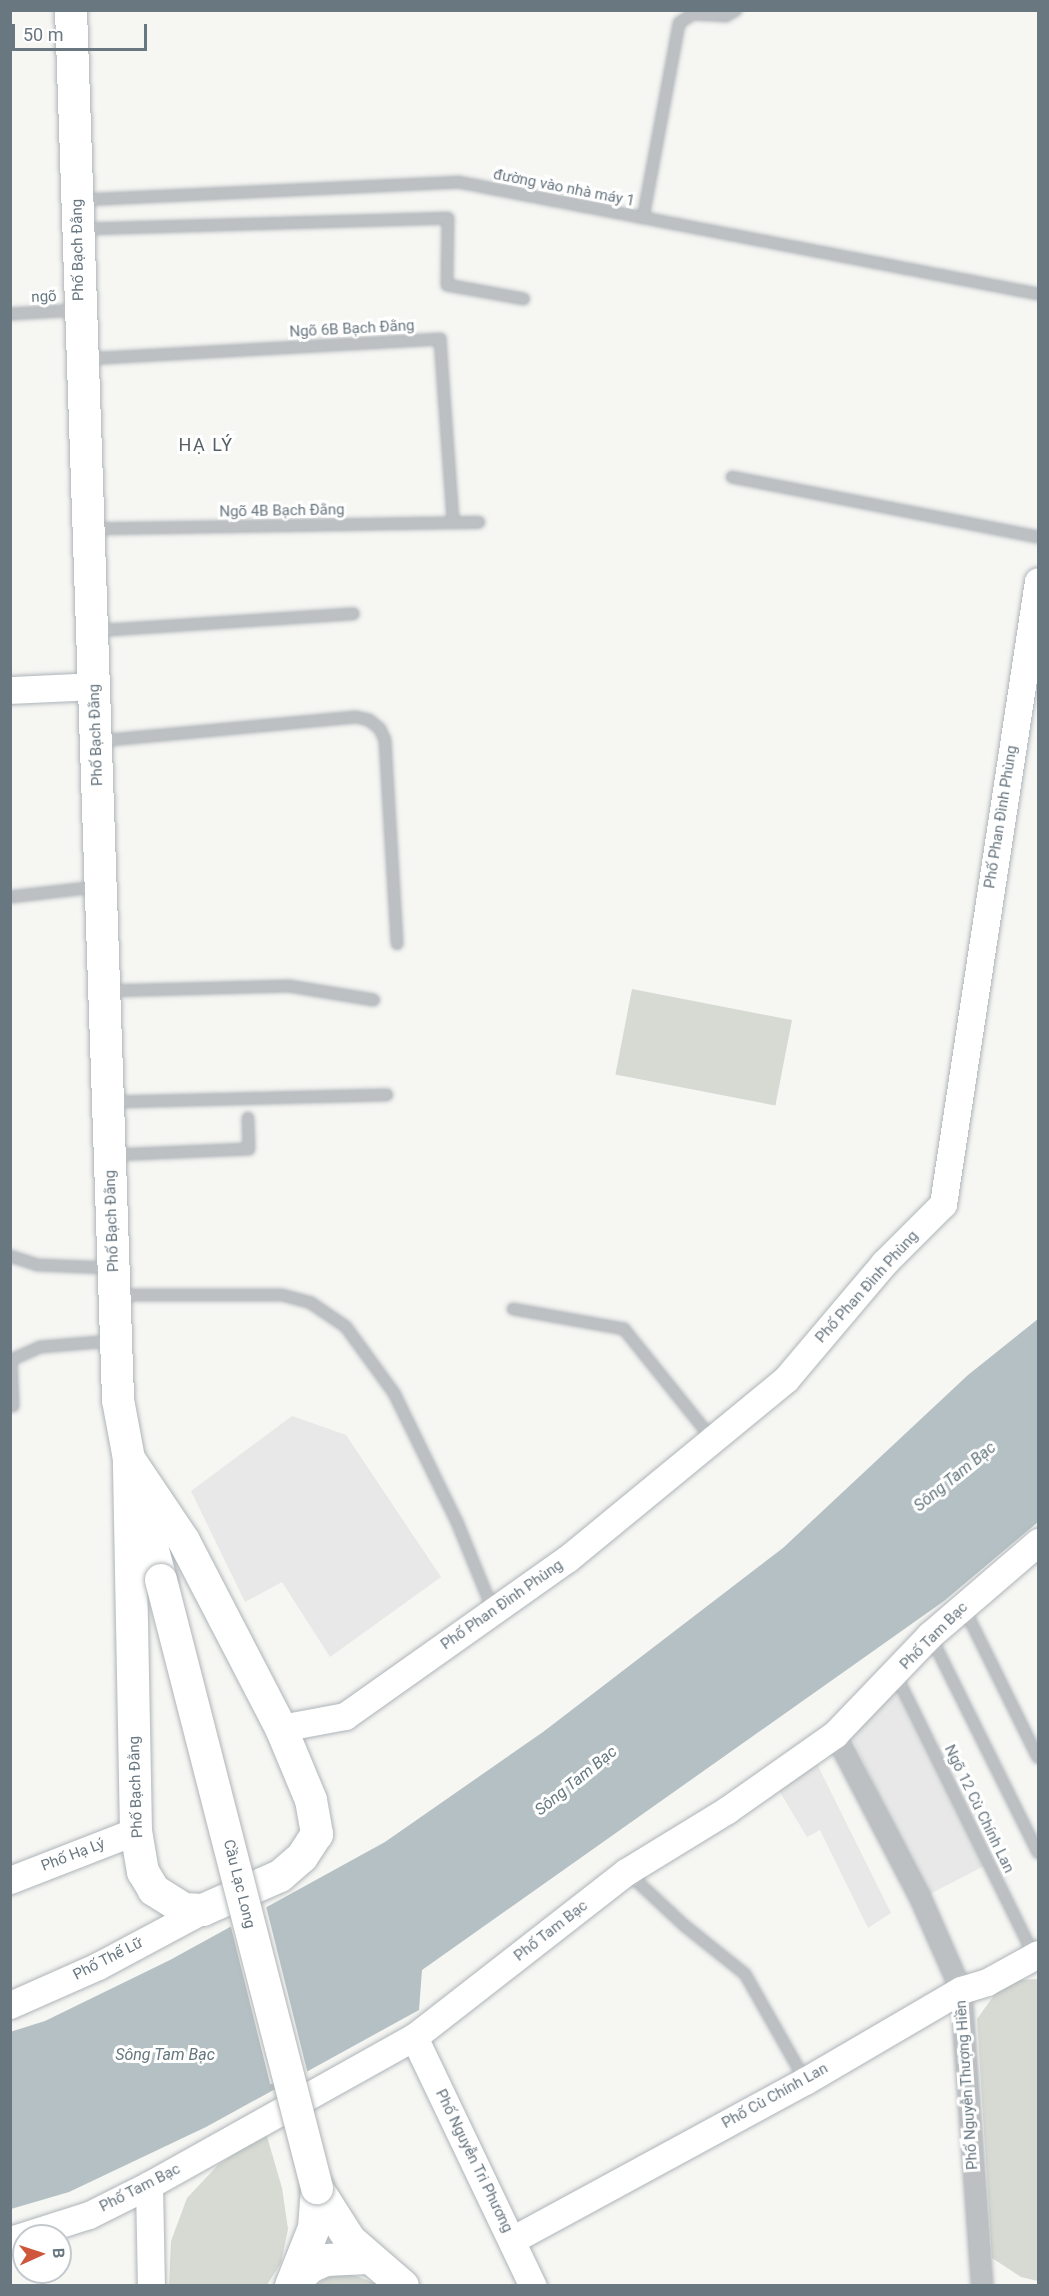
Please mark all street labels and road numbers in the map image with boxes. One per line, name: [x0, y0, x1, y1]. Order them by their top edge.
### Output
street label: đường vào nhà máy 1: [492, 165, 636, 211]
street label: Phố Bạch Đằng: [68, 199, 88, 301]
street label: ngõ: [31, 287, 57, 307]
street label: Ngõ 6B Bạch Đằng: [289, 317, 415, 341]
street label: Ngõ 4B Bạch Đằng: [219, 501, 345, 521]
street label: Phố Bạch Đằng: [85, 684, 107, 786]
street label: Phố Phan Đình Phùng: [981, 744, 1021, 890]
street label: Phố Bạch Đằng: [101, 1170, 123, 1272]
street label: Phố Phan Đình Phùng: [812, 1227, 922, 1347]
street label: Phố Phan Đình Phùng: [438, 1556, 566, 1654]
street label: Phố Tam Bạc: [896, 1598, 972, 1674]
street label: Phố Bạch Đằng: [125, 1736, 147, 1838]
street label: Ngõ 12 Cù Chính Lan: [940, 1742, 1018, 1876]
street label: Phố Hạ Lý: [39, 1835, 107, 1875]
street label: Cầu Lạc Long: [219, 1838, 259, 1930]
street label: Phố Tam Bạc: [511, 1897, 591, 1965]
street label: Phố Thế Lữ: [70, 1934, 146, 1984]
street label: Phố Nguyễn Thượng Hiền: [952, 1999, 982, 2171]
street label: Phố Cù Chính Lan: [719, 2059, 831, 2133]
street label: Phố Nguyễn Tri Phương: [431, 2086, 517, 2236]
street label: Phố Tam Bạc: [96, 2160, 184, 2216]

